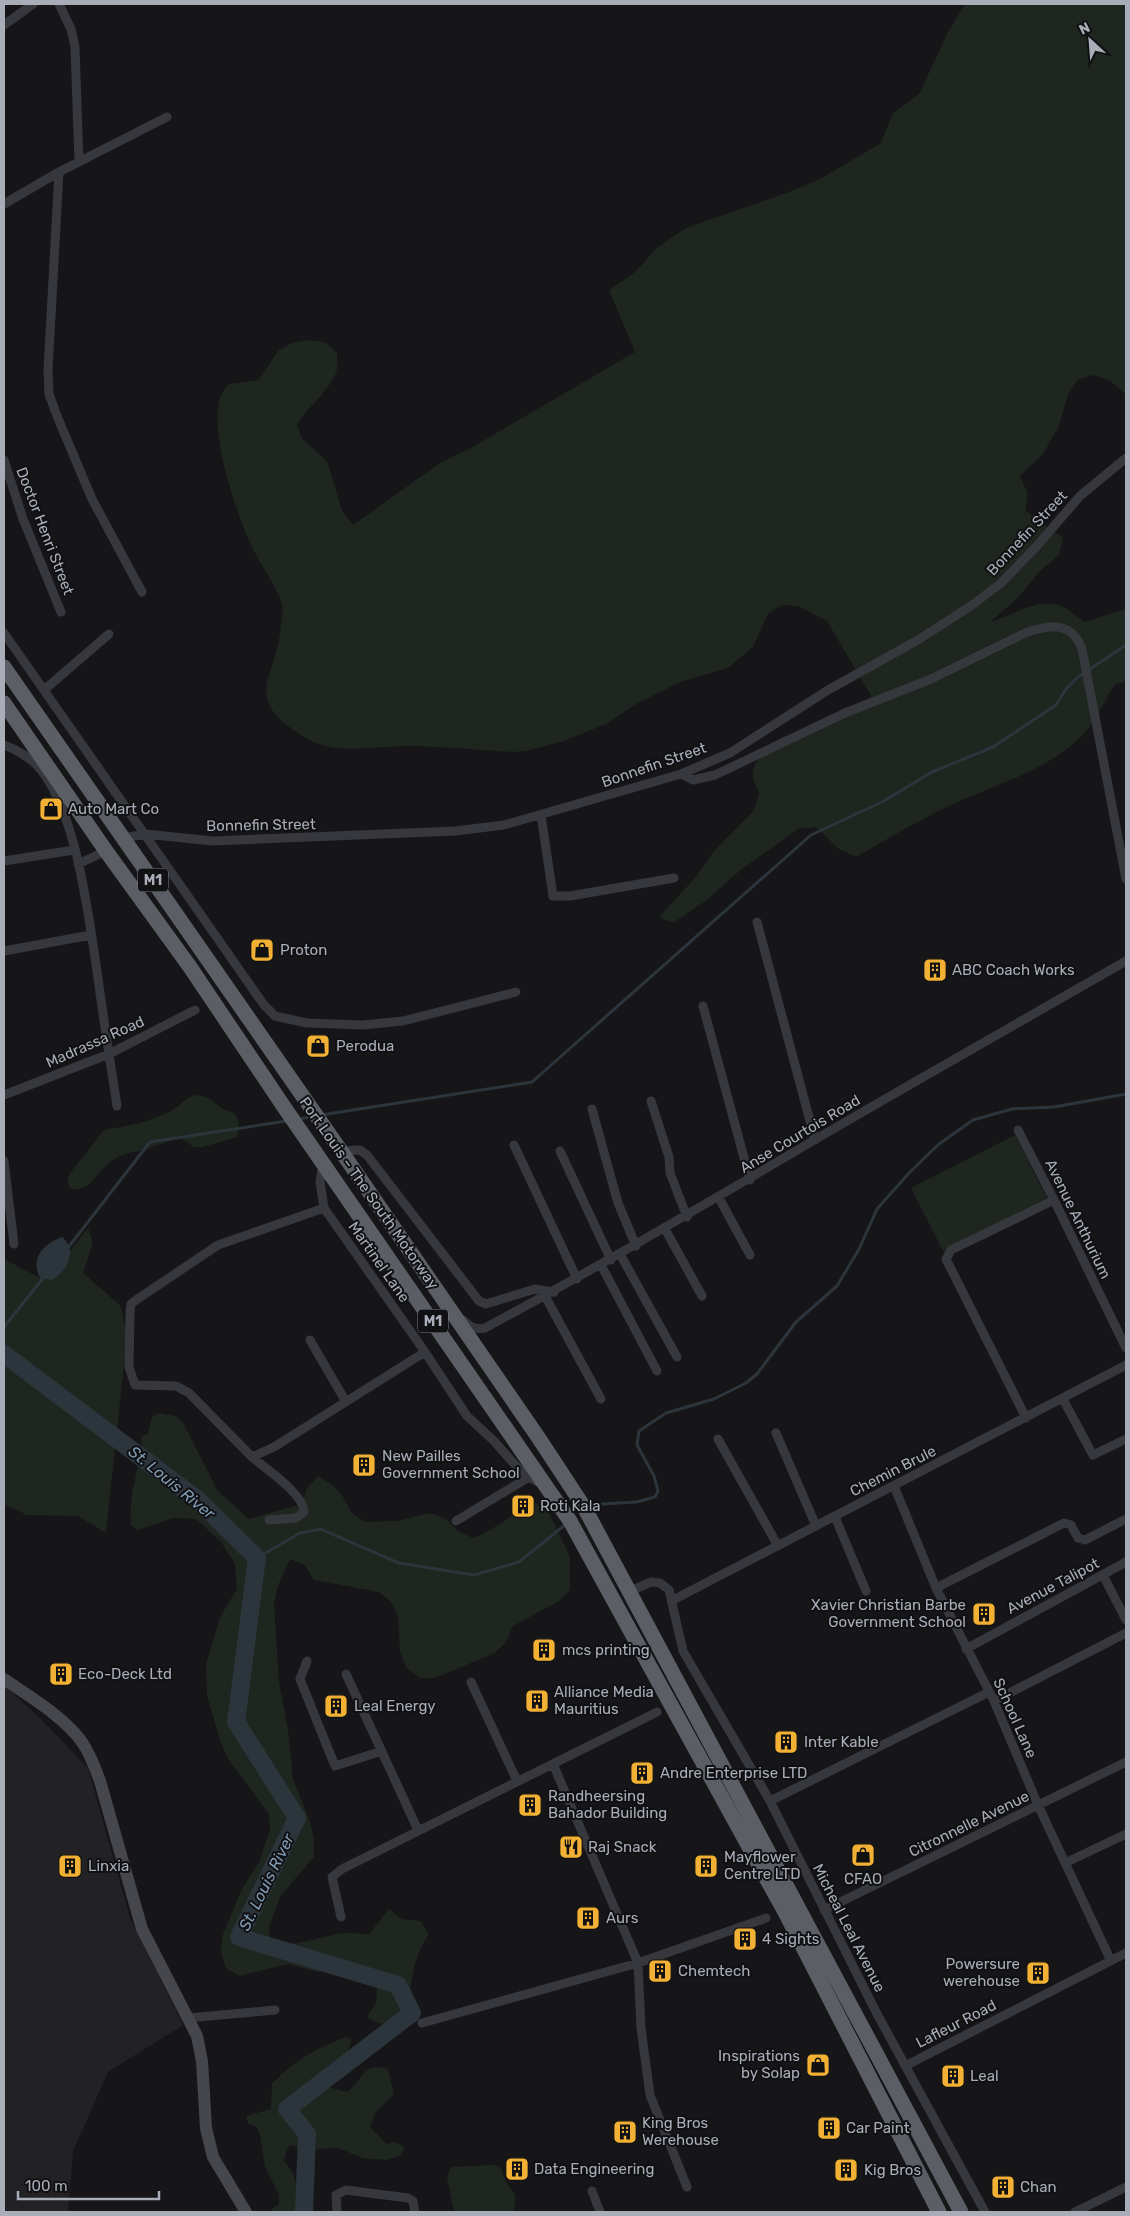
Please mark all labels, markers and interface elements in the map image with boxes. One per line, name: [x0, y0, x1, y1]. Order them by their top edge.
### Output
north arrow: [1065, 15, 1115, 65]
text: N: [1076, 19, 1093, 39]
street label: Doctor Henri Street: [12, 465, 78, 598]
street label: Bonnefin Street: [983, 487, 1071, 579]
street label: Bonnefin Street: [599, 739, 709, 791]
shop icon: Auto Mart Co: [38, 796, 64, 822]
place label: Auto Mart Co: [68, 800, 159, 818]
street label: Bonnefin Street: [206, 815, 316, 835]
road number: M1: [138, 868, 168, 892]
shop icon: Proton: [249, 937, 275, 963]
place label: Proton: [280, 941, 327, 959]
building icon: ABC Coach Works: [922, 957, 948, 983]
place label: ABC Coach Works: [952, 961, 1075, 979]
street label: Madrassa Road: [43, 1012, 147, 1072]
shop icon: Perodua: [305, 1033, 331, 1059]
place label: Perodua: [336, 1037, 394, 1055]
street label: Anse Courtois Road: [737, 1091, 863, 1177]
street label: Port Louis – The South Motorway: [296, 1094, 442, 1292]
street label: Avenue Anthurium: [1041, 1156, 1115, 1282]
street label: Martinel Lane: [345, 1218, 413, 1306]
road number: M1: [418, 1310, 448, 1332]
water label: St. Louis River: [125, 1442, 219, 1524]
street label: Chemin Brule: [847, 1442, 939, 1500]
place label: New Pailles Government School: [382, 1447, 520, 1482]
building icon: New Pailles Government School: [351, 1452, 377, 1478]
building icon: Roti Kala: [510, 1493, 536, 1519]
place label: Roti Kala: [540, 1497, 601, 1515]
street label: Avenue Talipot: [1004, 1554, 1102, 1618]
place label: Xavier Christian Barbe Government School: [811, 1596, 966, 1631]
building icon: Xavier Christian Barbe Government School: [971, 1601, 997, 1627]
building icon: mcs printing: [531, 1637, 557, 1663]
place label: mcs printing: [562, 1641, 650, 1659]
building icon: Eco-Deck Ltd: [48, 1661, 74, 1687]
place label: Eco-Deck Ltd: [78, 1665, 172, 1683]
street label: School Lane: [989, 1675, 1041, 1761]
place label: Alliance Media Mauritius: [554, 1683, 654, 1718]
building icon: Alliance Media Mauritius: [524, 1688, 550, 1714]
building icon: Leal Energy: [323, 1693, 349, 1719]
place label: Leal Energy: [354, 1697, 436, 1715]
building icon: Inter Kable: [773, 1729, 799, 1755]
place label: Inter Kable: [804, 1733, 879, 1751]
building icon: Andre Enterprise LTD: [629, 1760, 655, 1786]
place label: Andre Enterprise LTD: [660, 1764, 807, 1782]
place label: Randheersing Bahador Building: [548, 1787, 667, 1822]
street label: Citronnelle Avenue: [906, 1787, 1032, 1861]
building icon: Randheersing Bahador Building: [517, 1792, 543, 1818]
water label: St. Louis River: [235, 1830, 298, 1934]
restaurant icon: Raj Snack: [558, 1834, 584, 1860]
place label: Raj Snack: [588, 1838, 657, 1856]
shop icon: CFAO: [850, 1842, 876, 1868]
place label: Mayflower Centre LTD: [724, 1848, 801, 1883]
building icon: Linxia: [57, 1853, 83, 1879]
building icon: Mayflower Centre LTD: [693, 1853, 719, 1879]
place label: Linxia: [88, 1857, 129, 1875]
street label: Micheal Leal Avenue: [809, 1861, 889, 1995]
place label: CFAO: [844, 1870, 882, 1888]
building icon: Aurs: [575, 1905, 601, 1931]
place label: Aurs: [606, 1909, 639, 1927]
building icon: 4 Sights: [732, 1926, 758, 1952]
place label: 4 Sights: [762, 1930, 820, 1948]
place label: Powersure werehouse: [943, 1955, 1020, 1990]
building icon: Chemtech: [647, 1958, 673, 1984]
building icon: Powersure werehouse: [1025, 1960, 1051, 1986]
place label: Chemtech: [678, 1962, 750, 1980]
street label: Lafleur Road: [913, 1996, 999, 2052]
place label: Inspirations by Solap: [718, 2047, 800, 2082]
shop icon: Inspirations by Solap: [805, 2052, 831, 2078]
building icon: Leal: [940, 2063, 966, 2089]
place label: Leal: [970, 2067, 999, 2085]
place label: King Bros Werehouse: [642, 2114, 719, 2149]
building icon: Car Paint: [816, 2115, 842, 2141]
building icon: King Bros Werehouse: [612, 2119, 638, 2145]
place label: Car Paint: [846, 2119, 910, 2137]
building icon: Data Engineering: [504, 2156, 530, 2182]
building icon: Kig Bros: [833, 2157, 859, 2183]
place label: Data Engineering: [534, 2160, 654, 2178]
place label: Kig Bros: [864, 2161, 921, 2179]
scale bar: [18, 2168, 159, 2200]
building icon: Chan: [990, 2174, 1016, 2200]
text: 100 m: [25, 2177, 67, 2195]
place label: Chan: [1020, 2178, 1057, 2196]

